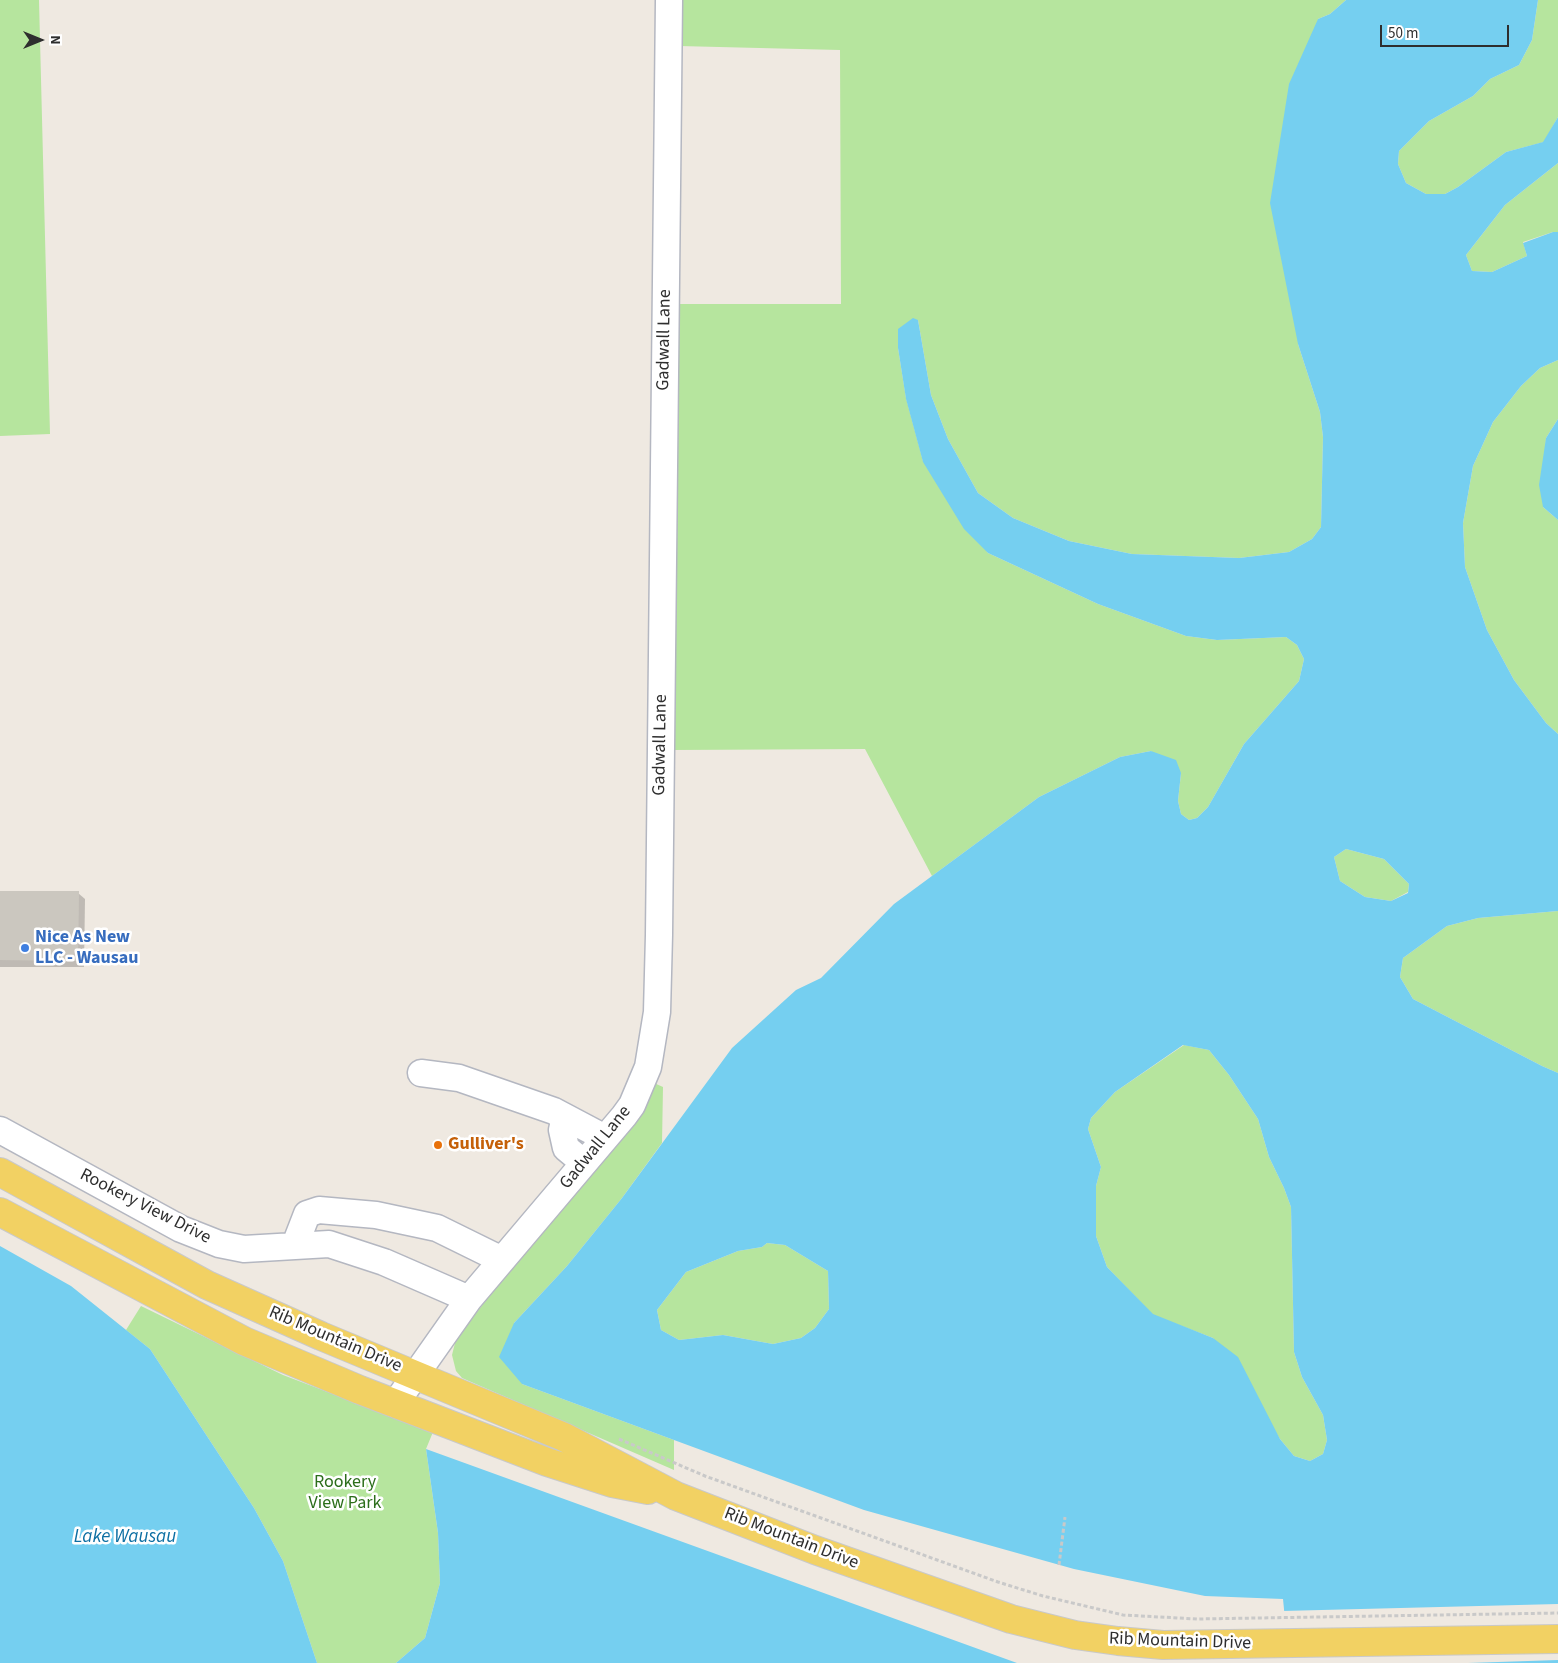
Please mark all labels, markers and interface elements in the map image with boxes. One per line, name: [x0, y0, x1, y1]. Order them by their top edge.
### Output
north arrow: [15, 15, 65, 65]
scale bar: [1383, 15, 1512, 47]
text: 50 m: [1388, 23, 1418, 44]
text: N: [45, 35, 65, 45]
street label: Gadwall Lane: [653, 289, 677, 391]
street label: Gadwall Lane: [649, 694, 673, 796]
place label: Nice As New LLC - Wausau: [35, 927, 138, 970]
marker: Nice As New LLC - Wausau: [19, 942, 31, 954]
street label: Gadwall Lane: [556, 1102, 636, 1194]
place label: Gulliver's: [448, 1134, 524, 1156]
marker: Gulliver's: [432, 1139, 444, 1151]
street label: Rookery View Drive: [76, 1165, 214, 1249]
street label: Rib Mountain Drive: [265, 1302, 405, 1378]
park label: Rookery View Park: [309, 1472, 381, 1515]
street label: Rib Mountain Drive: [721, 1503, 861, 1575]
water label: Lake Wausau: [74, 1527, 176, 1549]
street label: Rib Mountain Drive: [1108, 1629, 1252, 1655]

